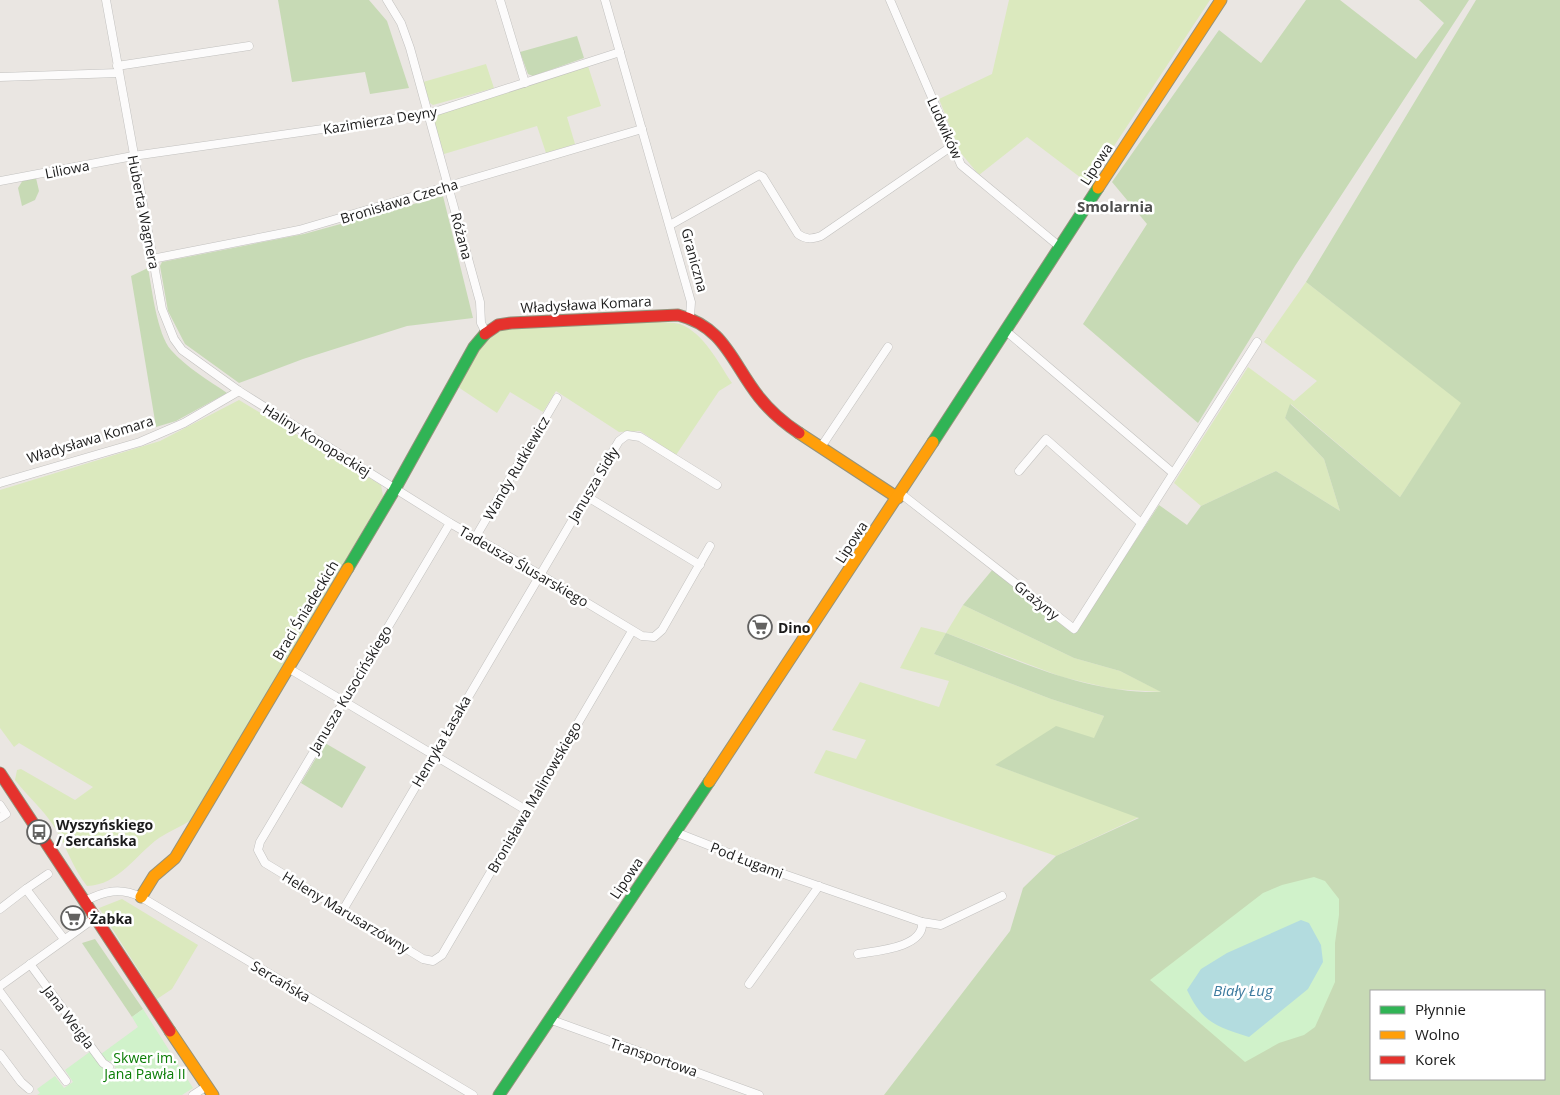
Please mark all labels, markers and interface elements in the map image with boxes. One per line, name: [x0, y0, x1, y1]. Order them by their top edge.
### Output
street label: Ludwików: [923, 94, 967, 162]
street label: Kazimierza Deyny: [322, 101, 439, 138]
street label: Lipowa: [1075, 139, 1117, 189]
street label: Huberta Wagnera: [124, 153, 164, 271]
street label: Liliowa: [43, 155, 91, 183]
street label: Bronisława Czecha: [338, 174, 460, 228]
district label: Smolarnia: [1077, 196, 1153, 216]
street label: Różana: [447, 210, 477, 262]
street label: Graniczna: [677, 226, 713, 294]
street label: Władysława Komara: [520, 291, 652, 317]
street label: Haliny Konopackiej: [259, 399, 375, 481]
street label: Władysława Komara: [24, 411, 156, 467]
street label: Wandy Rutkiewicz: [478, 412, 554, 523]
street label: Janusza Sidły: [562, 442, 623, 526]
street label: Lipowa: [830, 517, 872, 567]
street label: Tadeusza Ślusarskiego: [456, 521, 592, 611]
street label: Braci Śniadeckich: [268, 557, 342, 663]
street label: Grażyny: [1010, 576, 1064, 625]
supermarket icon: Dino: [747, 614, 773, 640]
place label: Dino: [778, 618, 811, 637]
street label: Janusza Kusocińskiego: [303, 622, 396, 758]
street label: Henryka Łasaka: [407, 692, 475, 790]
street label: Bronisława Malinowskiego: [483, 718, 585, 876]
place label: Wyszyńskiego / Sercańska: [56, 815, 154, 850]
bus stop icon: Wyszyńskiego / Sercańska: [26, 819, 52, 845]
street label: Pod Ługami: [708, 837, 786, 883]
street label: Lipowa: [605, 853, 647, 903]
street label: Heleny Marusarzówny: [279, 866, 414, 958]
supermarket icon: Żabka: [60, 905, 86, 931]
place label: Żabka: [90, 909, 133, 928]
street label: Sercańska: [248, 956, 314, 1006]
street label: Jana Weigla: [38, 980, 99, 1053]
water label: Biały Ług: [1213, 980, 1274, 1000]
legend: [1370, 990, 1545, 1080]
text: Płynnie: [1415, 999, 1466, 1019]
text: Wolno: [1415, 1024, 1460, 1044]
street label: Transportowa: [608, 1033, 700, 1081]
park label: Skwer im. Jana Pawła II: [102, 1048, 186, 1083]
text: Korek: [1415, 1049, 1456, 1069]

